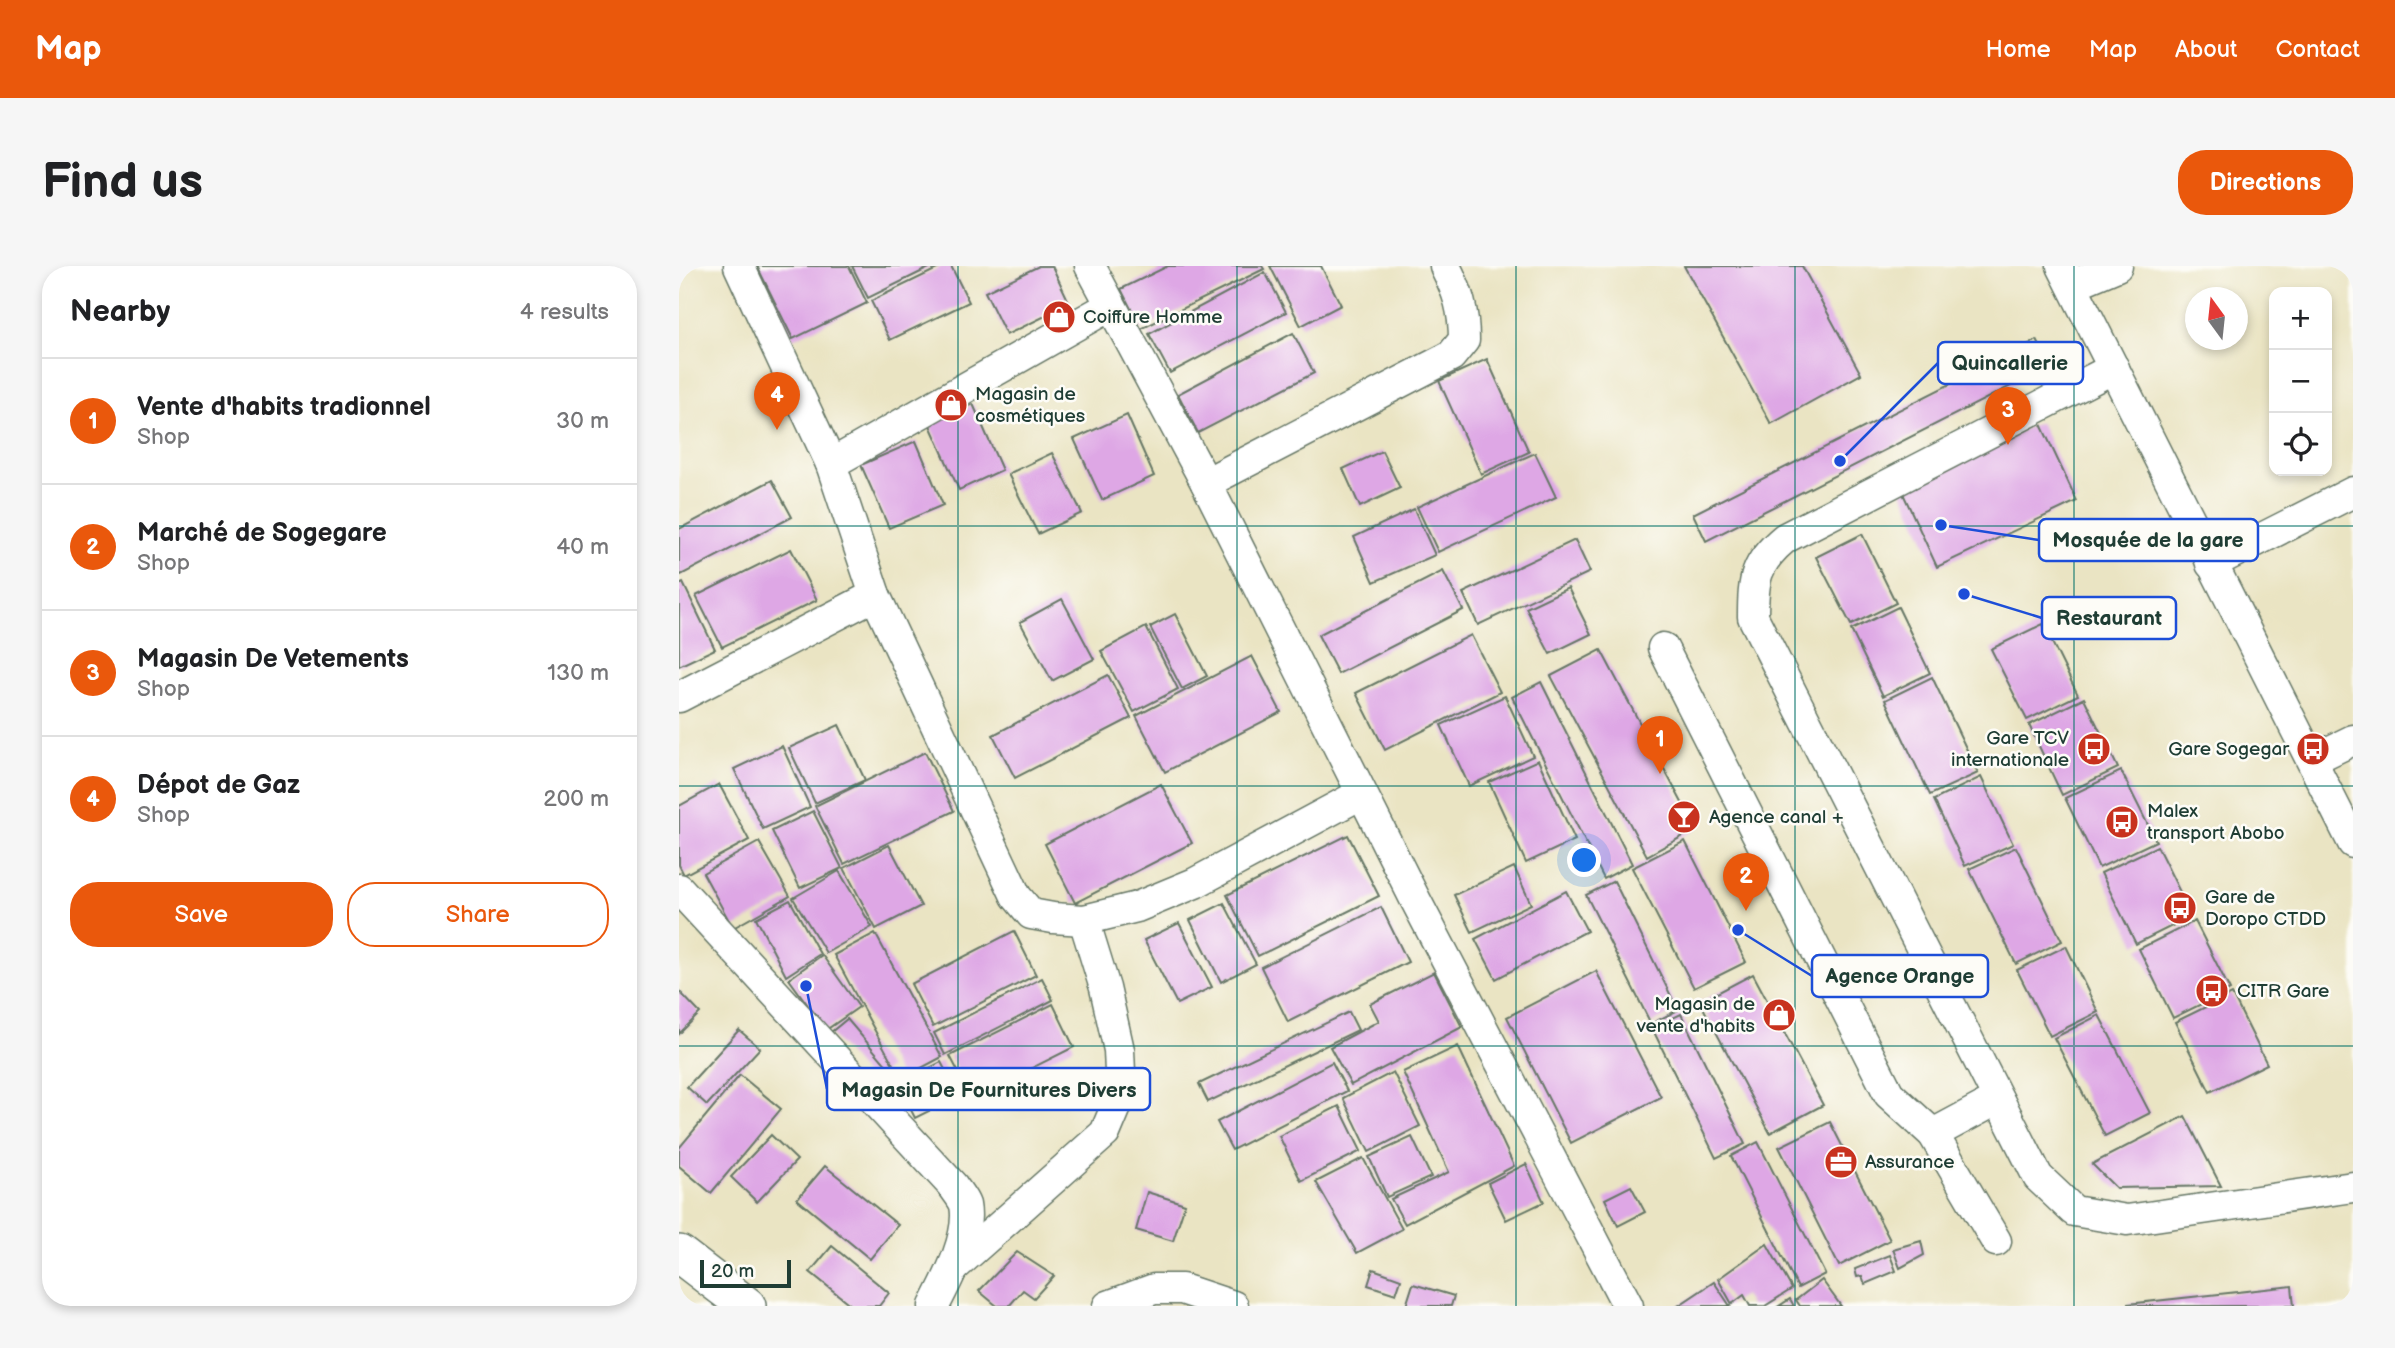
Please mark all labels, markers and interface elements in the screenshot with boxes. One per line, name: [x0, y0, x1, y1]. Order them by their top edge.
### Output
text: Map: [35, 29, 101, 69]
text: Home: [1986, 35, 2051, 64]
text: Map: [2089, 35, 2137, 64]
text: About: [2175, 35, 2237, 64]
text: Contact: [2275, 35, 2360, 64]
button: Directions: [2178, 150, 2353, 215]
text: Find us: [42, 153, 203, 212]
north arrow: [2185, 287, 2248, 350]
map controls: [2269, 287, 2332, 476]
button: +: [2269, 287, 2332, 350]
text: Nearby: [70, 294, 170, 330]
text: 4 results: [520, 298, 609, 326]
shop icon: Coiffure Homme: [1040, 298, 1078, 336]
place label: Coiffure Homme: [1083, 306, 1223, 329]
callout: Quincallerie: [1938, 342, 2083, 384]
button: −: [2269, 350, 2332, 413]
text: Quincallerie: [1952, 351, 2068, 376]
pin: 4: [754, 372, 800, 430]
place label: Magasin de cosmétiques: [975, 383, 1085, 428]
shop icon: Magasin de cosmétiques: [932, 386, 970, 424]
pin: 3: [1985, 387, 2031, 445]
text: Vente d'habits tradionnel: [137, 392, 431, 423]
text: 1: [88, 407, 98, 435]
text: 30 m: [556, 407, 609, 435]
button: locate: [2269, 413, 2332, 476]
text: Shop: [137, 423, 190, 451]
text: Marché de Sogegare: [137, 518, 387, 549]
callout: Mosquée de la gare: [2039, 519, 2258, 561]
text: Mosquée de la gare: [2052, 528, 2244, 553]
text: 2: [86, 533, 100, 561]
text: 40 m: [556, 533, 609, 561]
text: Shop: [137, 549, 190, 577]
callout: Restaurant: [2042, 597, 2176, 639]
text: Restaurant: [2056, 606, 2162, 631]
text: Magasin De Vetements: [137, 644, 409, 675]
text: 3: [86, 659, 100, 687]
text: 130 m: [547, 659, 609, 687]
text: Shop: [137, 675, 190, 703]
pin: 1: [1637, 716, 1683, 774]
place label: Gare TCV internationale: [1951, 727, 2069, 772]
bus stop icon: Gare TCV internationale: [2075, 730, 2113, 768]
bus stop icon: Gare Sogegar: [2294, 730, 2332, 768]
place label: Gare Sogegar: [2168, 738, 2290, 761]
text: Dépot de Gaz: [137, 770, 300, 801]
text: 4: [86, 785, 100, 813]
text: 200 m: [543, 785, 609, 813]
bar icon: Agence canal +: [1665, 798, 1703, 836]
place label: Malex transport Abobo: [2147, 800, 2285, 845]
text: Shop: [137, 801, 190, 829]
bus stop icon: Malex transport Abobo: [2103, 803, 2141, 841]
place label: Agence canal +: [1709, 806, 1844, 829]
your location: [1567, 843, 1601, 877]
pin: 2: [1723, 853, 1769, 911]
button: Save: [70, 882, 333, 947]
button: Share: [347, 882, 609, 947]
place label: Gare de Doropo CTDD: [2205, 886, 2326, 931]
bus stop icon: Gare de Doropo CTDD: [2161, 889, 2199, 927]
callout: Agence Orange: [1812, 955, 1988, 997]
text: Agence Orange: [1825, 964, 1974, 989]
bus stop icon: CITR Gare: [2193, 972, 2231, 1010]
place label: CITR Gare: [2237, 980, 2329, 1003]
place label: Magasin de vente d'habits: [1636, 993, 1755, 1038]
shop icon: Magasin de vente d'habits: [1760, 996, 1798, 1034]
callout: Magasin De Fournitures Divers: [827, 1068, 1150, 1110]
text: Magasin De Fournitures Divers: [841, 1078, 1137, 1103]
office icon: Assurance: [1822, 1143, 1860, 1181]
place label: Assurance: [1865, 1151, 1955, 1174]
scale bar: [700, 1257, 791, 1289]
text: 20 m: [711, 1260, 754, 1283]

